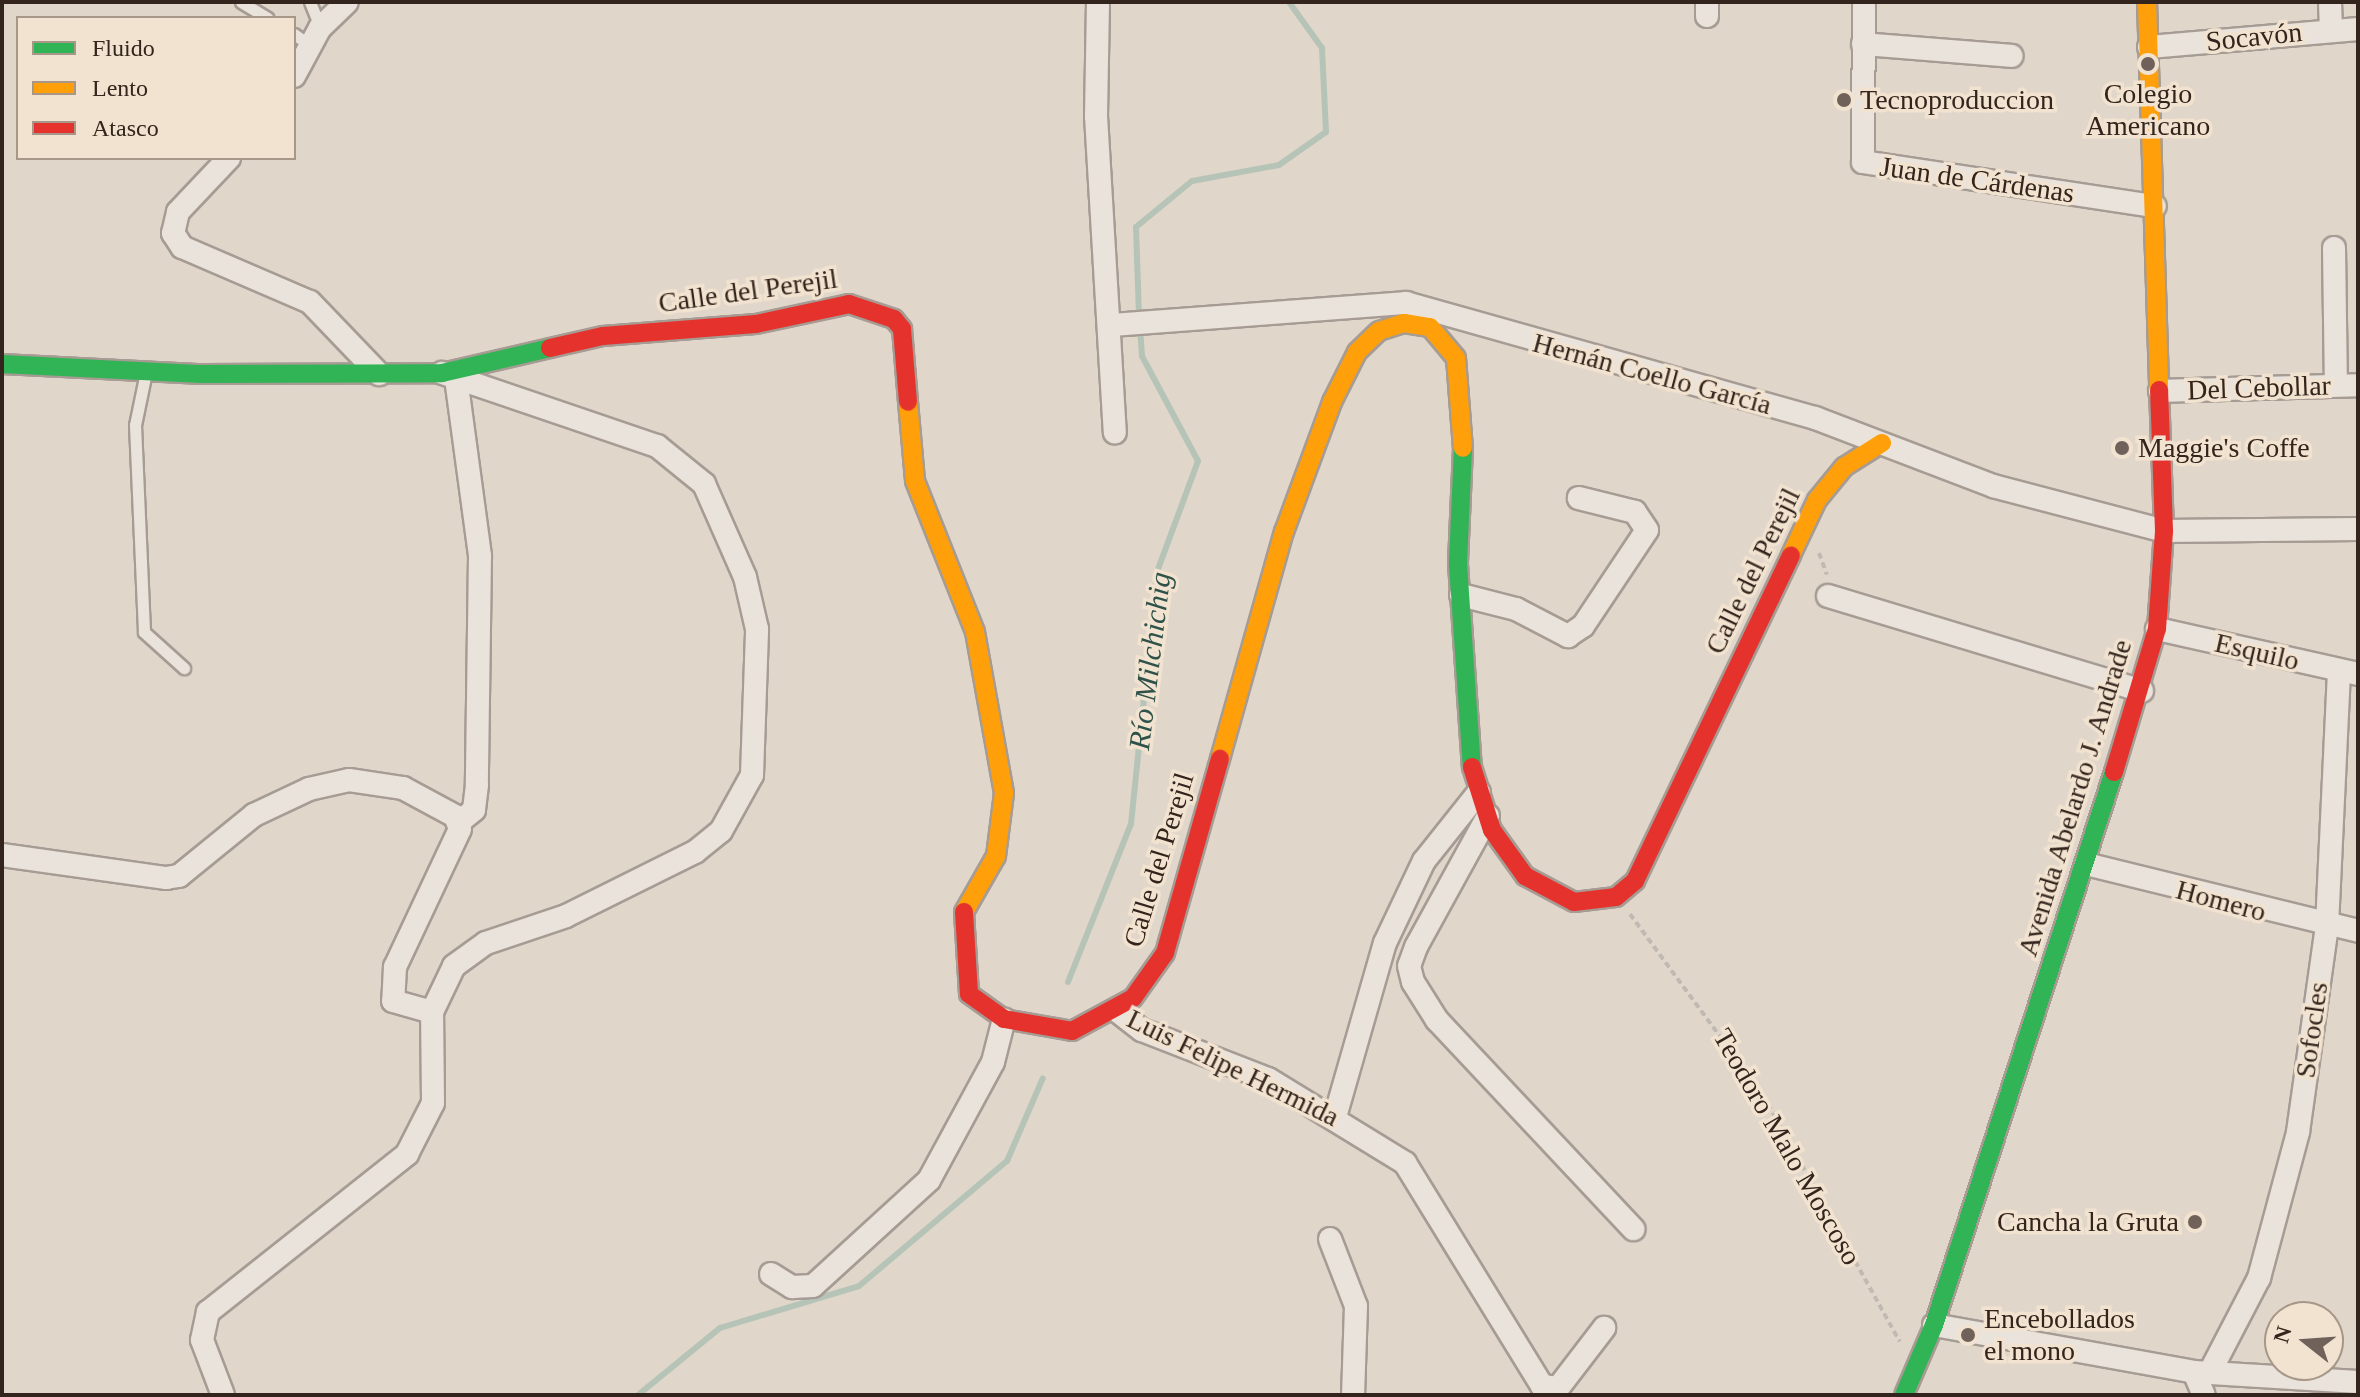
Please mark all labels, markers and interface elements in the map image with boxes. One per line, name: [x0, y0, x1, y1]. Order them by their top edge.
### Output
street label: Socavón: [2204, 15, 2304, 59]
legend: [16, 16, 296, 160]
text: Fluido: [92, 35, 155, 61]
marker: Colegio Americano: [2139, 55, 2157, 73]
text: Lento: [92, 75, 148, 101]
place label: Colegio Americano: [2086, 77, 2210, 143]
place label: Tecnoproduccion: [1860, 83, 2054, 117]
marker: Tecnoproduccion: [1835, 91, 1853, 109]
text: Atasco: [92, 115, 159, 141]
street label: Juan de Cárdenas: [1878, 150, 2076, 210]
street label: Calle del Perejil: [656, 262, 840, 320]
street label: Hernán Coello García: [1529, 326, 1775, 422]
street label: Del Cebollar: [2187, 369, 2331, 407]
place label: Maggie's Coffe: [2138, 431, 2310, 465]
marker: Maggie's Coffe: [2113, 439, 2131, 457]
street label: Calle del Perejil: [1698, 483, 1808, 659]
water label: Río Milchichig: [1121, 570, 1179, 752]
street label: Esquilo: [2212, 626, 2302, 678]
street label: Avenida Abelardo J. Andrade: [2010, 634, 2140, 962]
street label: Calle del Perejil: [1117, 769, 1201, 951]
street label: Homero: [2172, 873, 2270, 929]
street label: Sofocles: [2289, 980, 2335, 1080]
street label: Luis Felipe Hermida: [1121, 1002, 1345, 1134]
street label: Teodoro Malo Moscoso: [1706, 1023, 1868, 1271]
place label: Cancha la Gruta: [1997, 1205, 2179, 1239]
marker: Cancha la Gruta: [2186, 1213, 2204, 1231]
north arrow: [2264, 1301, 2344, 1381]
place label: Encebollados el mono: [1984, 1302, 2135, 1368]
text: N: [2268, 1323, 2297, 1346]
marker: Encebollados el mono: [1959, 1326, 1977, 1344]

